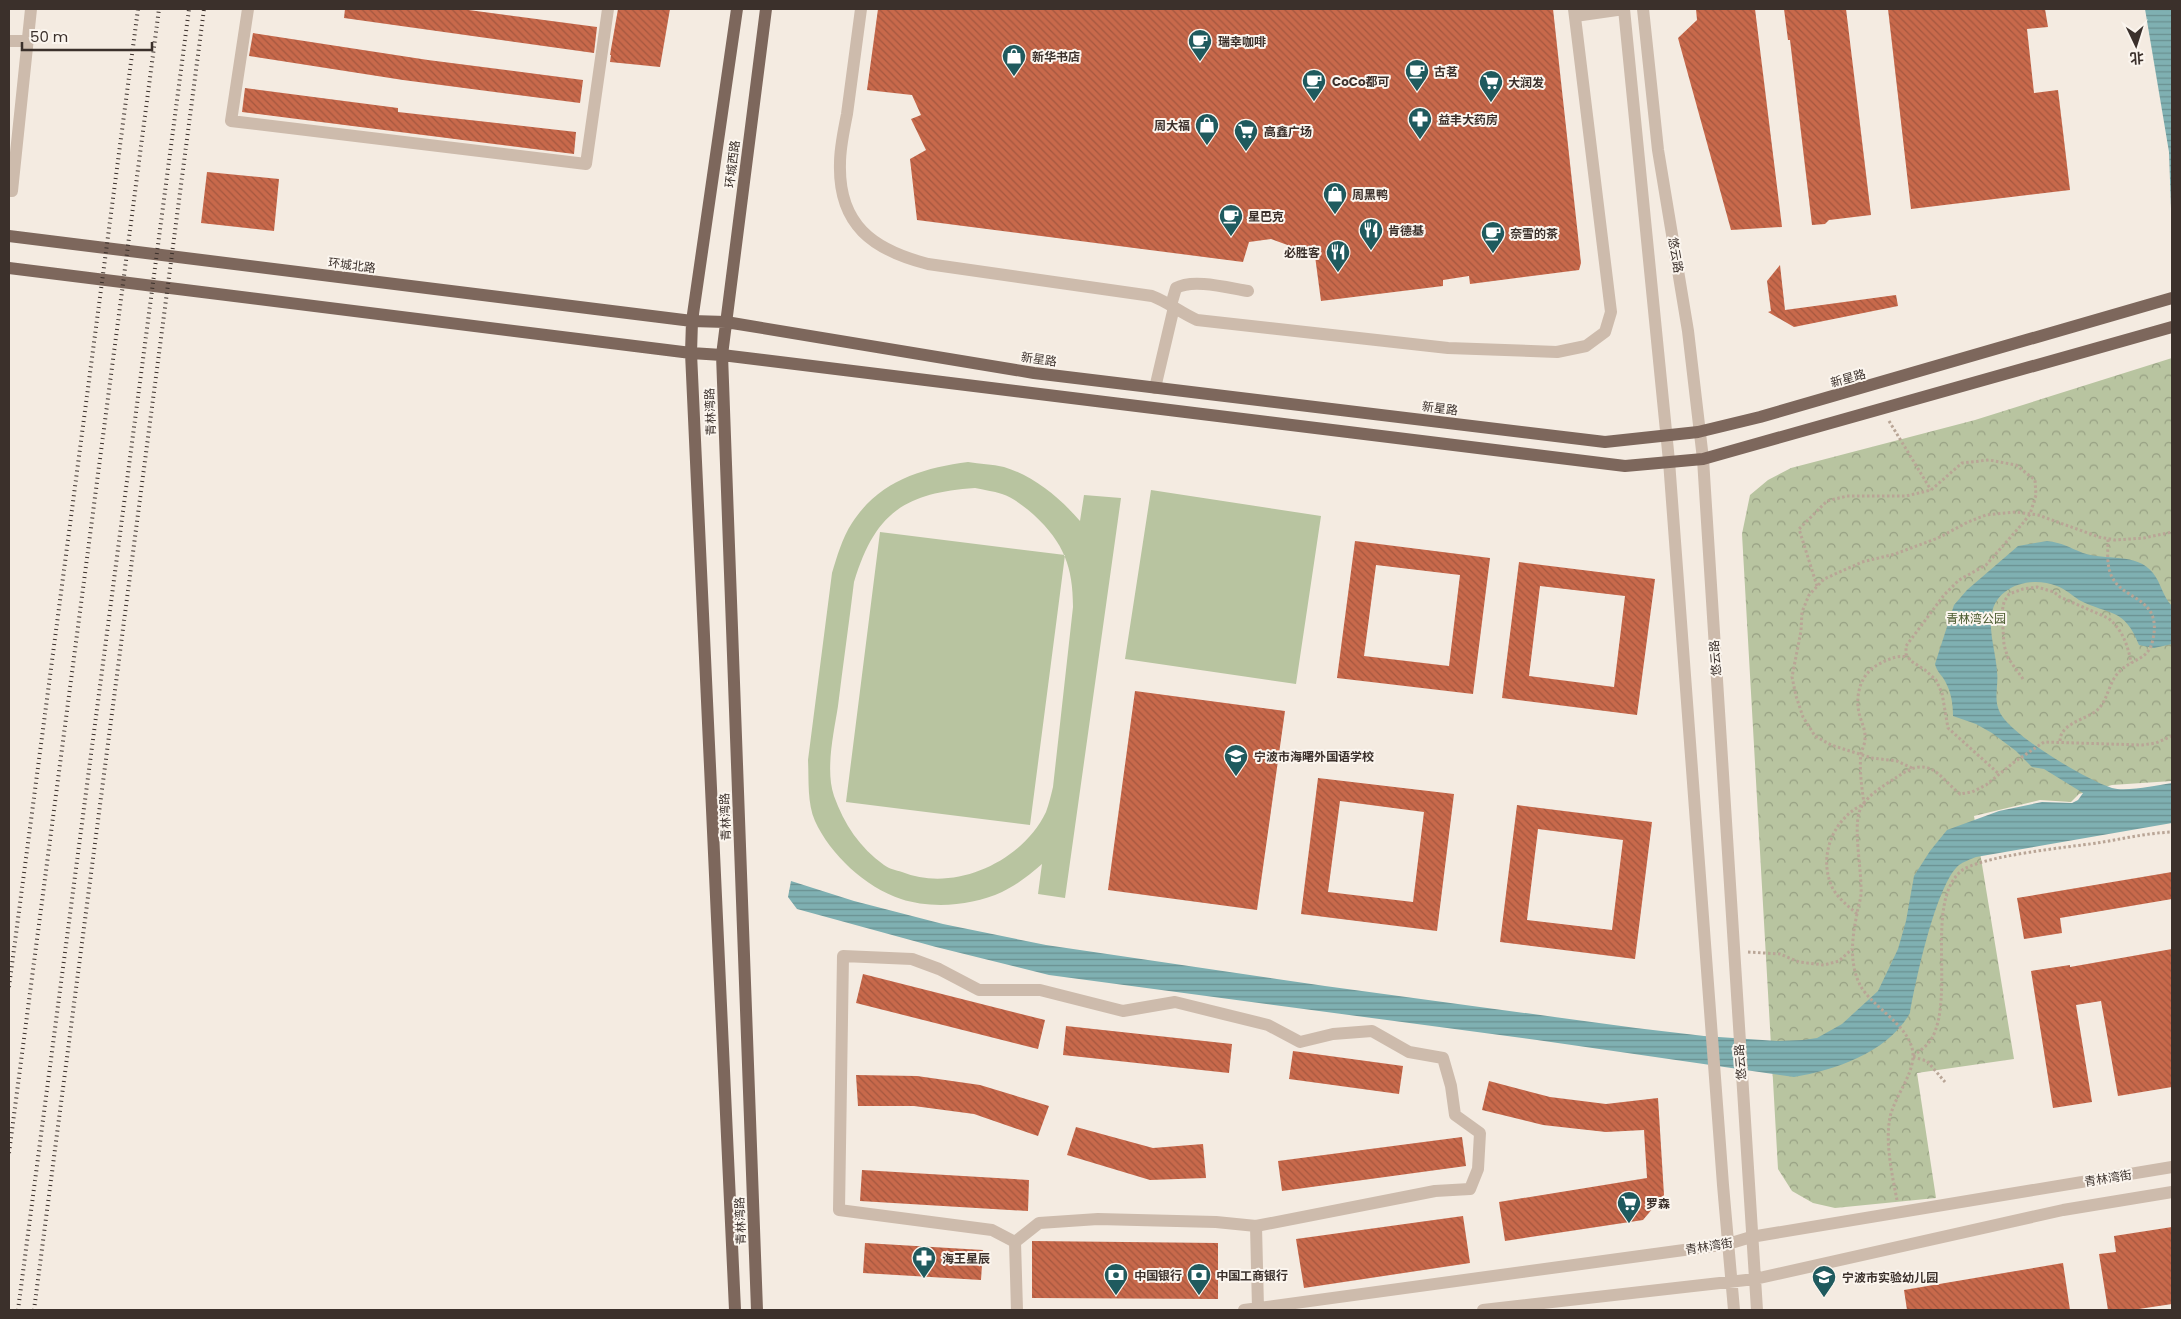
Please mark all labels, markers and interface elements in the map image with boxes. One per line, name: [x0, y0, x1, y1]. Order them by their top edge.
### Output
scale bar: [22, 20, 152, 52]
north arrow: [2111, 20, 2161, 70]
text: 50 m: [30, 26, 68, 47]
cafe icon: 瑞幸咖啡: [1187, 28, 1213, 62]
place label: 瑞幸咖啡: [1218, 33, 1266, 50]
shop icon: 新华书店: [1001, 43, 1027, 77]
place label: 新华书店: [1032, 48, 1080, 65]
text: 北: [2129, 48, 2145, 68]
cafe icon: 古茗: [1404, 58, 1430, 92]
place label: 古茗: [1434, 63, 1458, 80]
cafe icon: CoCo都可: [1301, 68, 1327, 102]
supermarket icon: 大润发: [1478, 69, 1504, 103]
place label: CoCo都可: [1332, 73, 1390, 90]
place label: 大润发: [1508, 74, 1544, 91]
pharmacy icon: 益丰大药房: [1407, 106, 1433, 140]
place label: 益丰大药房: [1438, 111, 1498, 128]
shop icon: 周大福: [1194, 112, 1220, 146]
place label: 周大福: [1154, 117, 1190, 134]
supermarket icon: 高鑫广场: [1233, 118, 1259, 152]
place label: 高鑫广场: [1264, 123, 1312, 140]
street label: 环城西路: [721, 139, 743, 189]
shop icon: 周黑鸭: [1322, 181, 1348, 215]
place label: 周黑鸭: [1352, 186, 1388, 203]
cafe icon: 星巴克: [1218, 203, 1244, 237]
place label: 星巴克: [1248, 208, 1284, 225]
restaurant icon: 肯德基: [1358, 217, 1384, 251]
cafe icon: 奈雪的茶: [1480, 220, 1506, 254]
place label: 肯德基: [1388, 222, 1424, 239]
place label: 奈雪的茶: [1510, 225, 1558, 242]
street label: 悠云路: [1665, 236, 1687, 274]
restaurant icon: 必胜客: [1325, 239, 1351, 273]
place label: 必胜客: [1284, 244, 1320, 261]
street label: 环城北路: [327, 254, 377, 276]
street label: 新星路: [1020, 348, 1058, 370]
street label: 新星路: [1828, 365, 1868, 391]
street label: 青林湾路: [701, 388, 719, 436]
street label: 新星路: [1421, 397, 1459, 419]
park label: 青林湾公园: [1946, 610, 2006, 627]
street label: 悠云路: [1705, 639, 1725, 677]
school or university icon: 宁波市海曙外国语学校: [1223, 743, 1249, 777]
place label: 宁波市海曙外国语学校: [1254, 748, 1374, 765]
street label: 青林湾路: [716, 793, 734, 841]
street label: 悠云路: [1730, 1043, 1750, 1081]
street label: 青林湾街: [2083, 1166, 2133, 1190]
supermarket icon: 罗森: [1616, 1190, 1642, 1224]
place label: 罗森: [1646, 1195, 1670, 1212]
street label: 青林湾路: [731, 1197, 749, 1245]
street label: 青林湾街: [1684, 1234, 1734, 1258]
pharmacy icon: 海王星辰: [911, 1245, 937, 1279]
place label: 海王星辰: [942, 1250, 990, 1267]
bank icon: 中国银行: [1103, 1262, 1129, 1296]
bank icon: 中国工商银行: [1186, 1262, 1212, 1296]
school or university icon: 宁波市实验幼儿园: [1811, 1264, 1837, 1298]
place label: 中国银行: [1134, 1267, 1182, 1284]
place label: 中国工商银行: [1216, 1267, 1288, 1284]
place label: 宁波市实验幼儿园: [1842, 1269, 1938, 1286]

